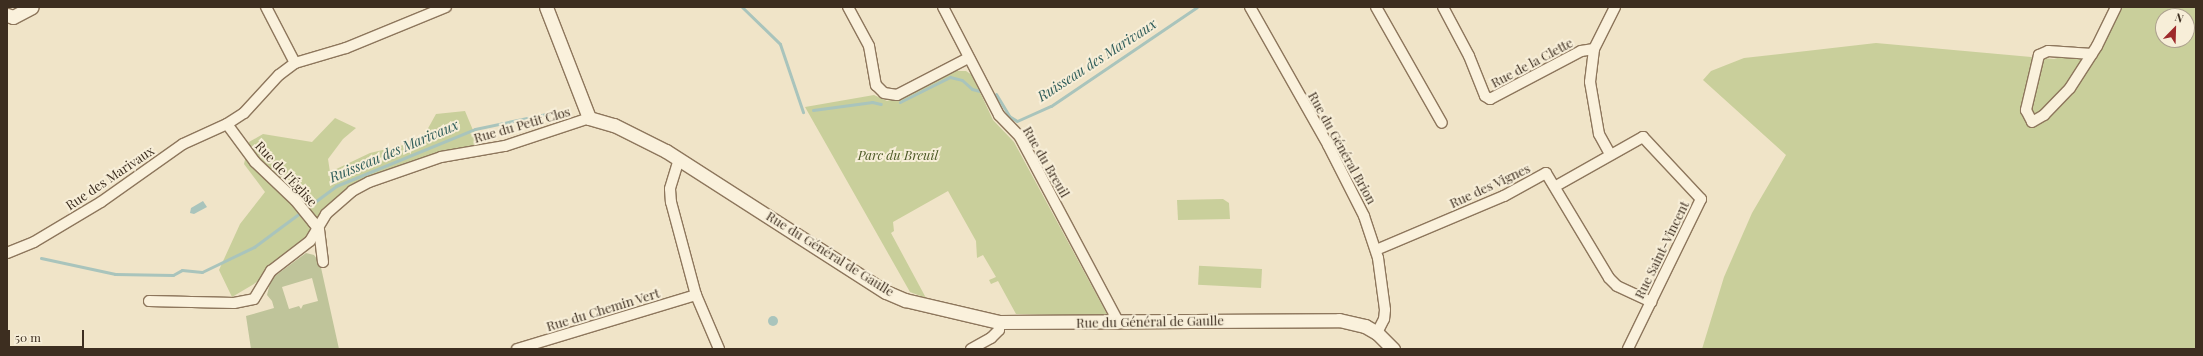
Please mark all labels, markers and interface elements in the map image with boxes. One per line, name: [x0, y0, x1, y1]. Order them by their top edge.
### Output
north arrow: [2155, 8, 2195, 48]
text: N: [2173, 9, 2186, 26]
water label: Ruisseau des Marivaux: [1034, 15, 1160, 105]
street label: Rue de la Clette: [1488, 35, 1576, 91]
street label: Rue du Général Brion: [1305, 89, 1379, 207]
street label: Rue du Petit Clos: [472, 104, 572, 146]
water label: Ruisseau des Marivaux: [327, 116, 461, 186]
street label: Rue du Breuil: [1019, 124, 1073, 200]
street label: Rue de l'Église: [252, 138, 320, 210]
street label: Rue des Marivaux: [63, 143, 157, 213]
park label: Parc du Breuil: [858, 147, 938, 163]
street label: Rue des Vignes: [1447, 160, 1533, 212]
street label: Rue Saint-Vincent: [1632, 199, 1692, 301]
street label: Rue du Général de Gaulle: [763, 208, 897, 300]
street label: Rue du Chemin Vert: [544, 285, 662, 335]
street label: Rue du Général de Gaulle: [1076, 313, 1224, 331]
scale bar: [10, 322, 86, 348]
text: 50 m: [15, 329, 41, 345]

